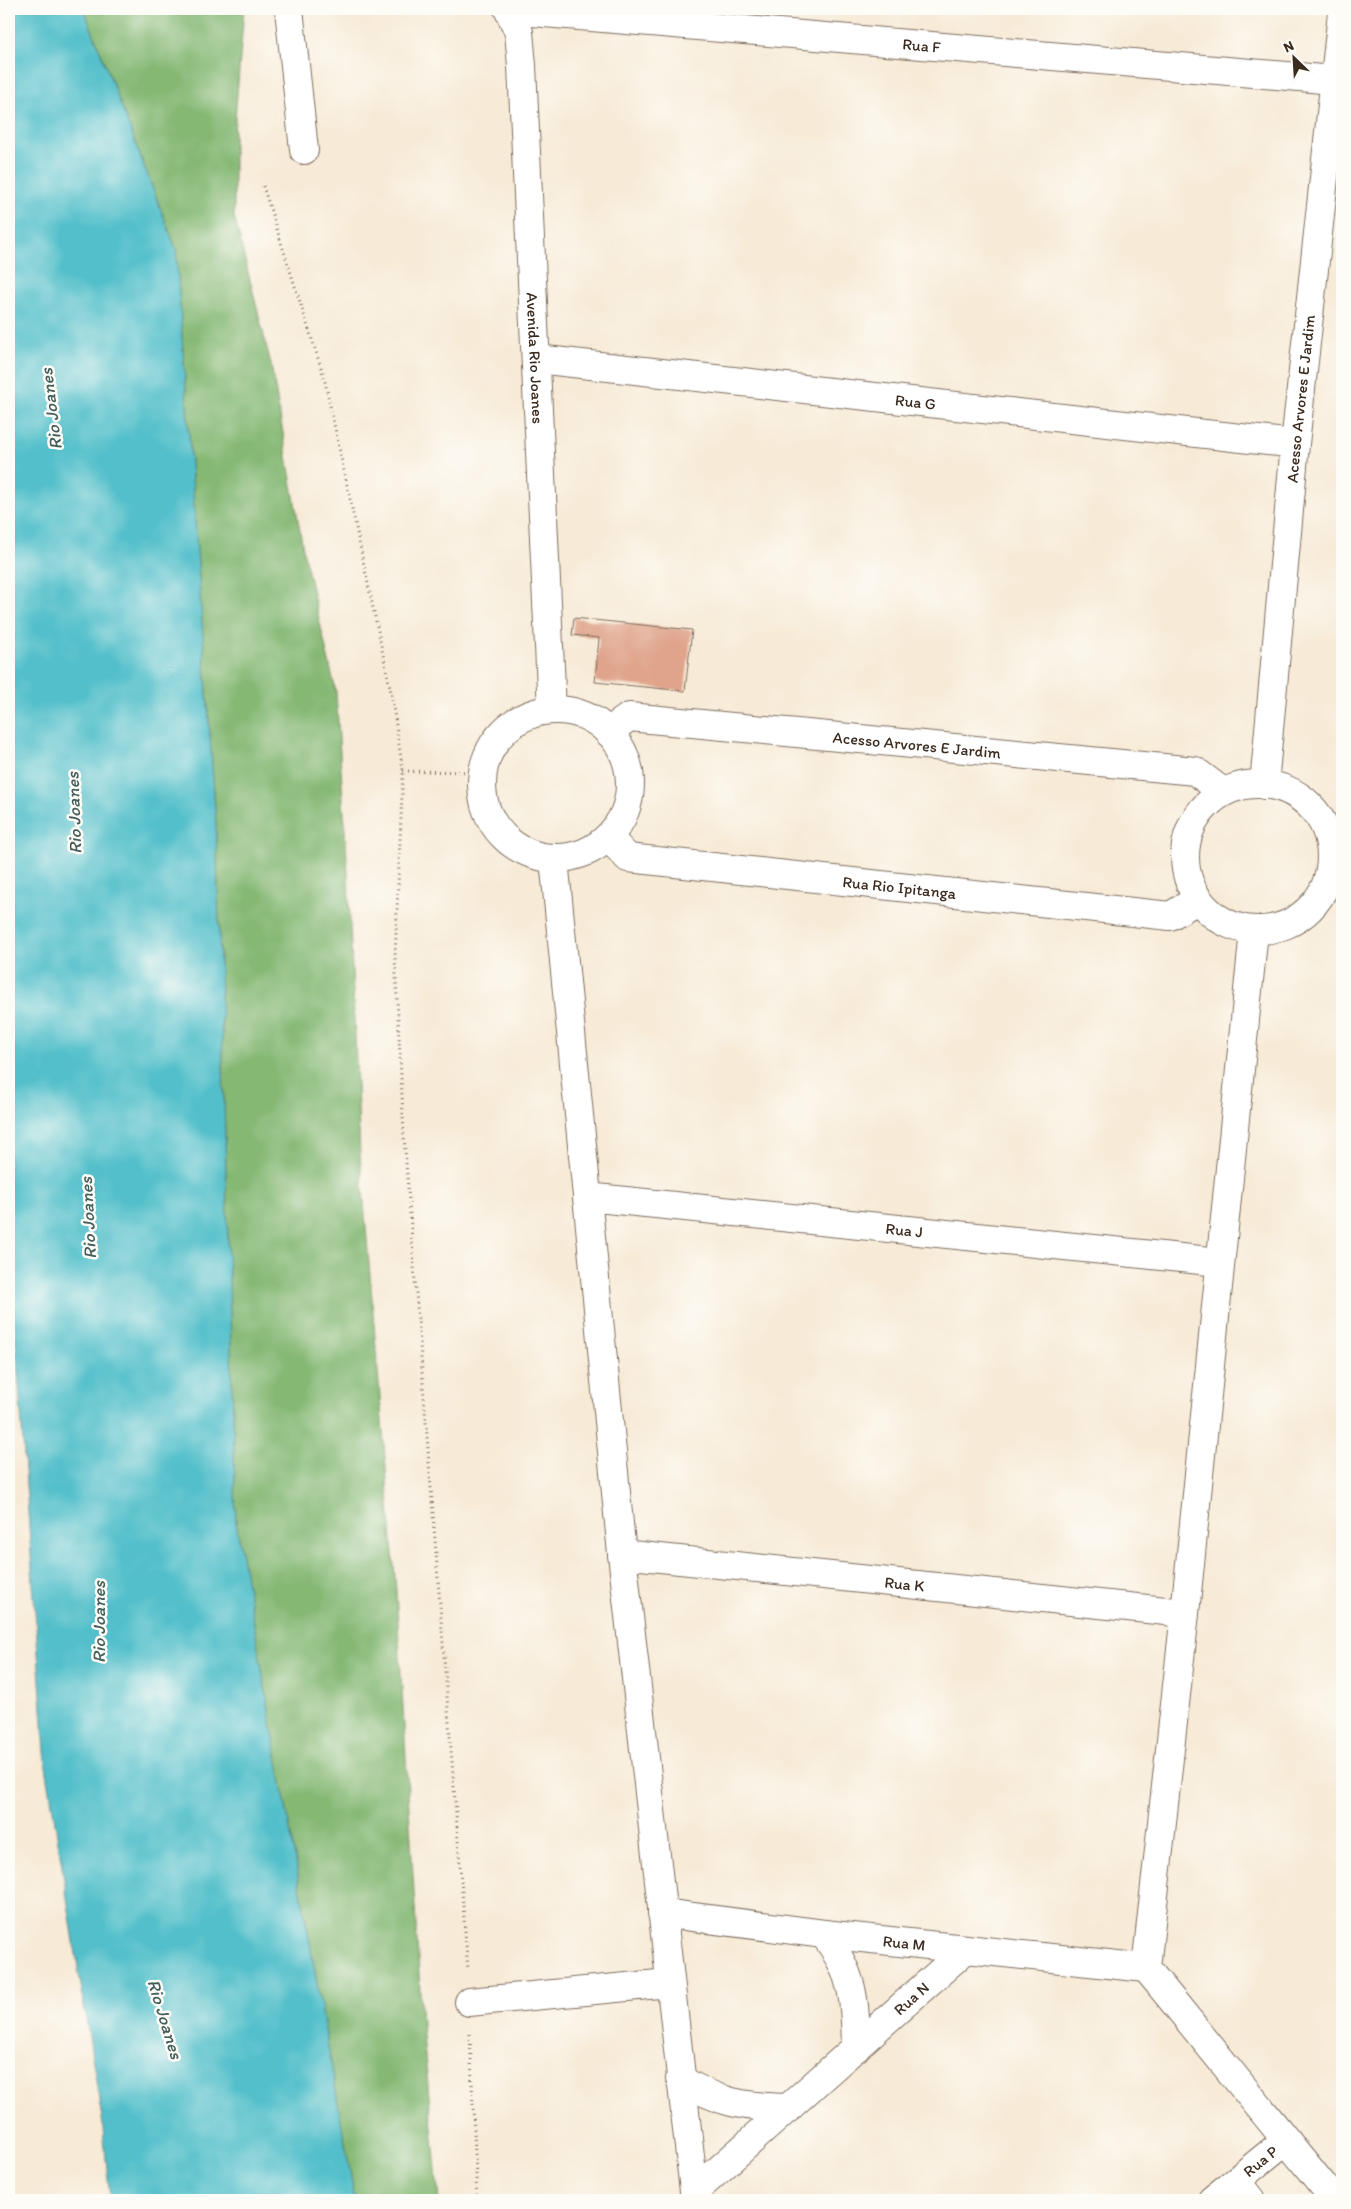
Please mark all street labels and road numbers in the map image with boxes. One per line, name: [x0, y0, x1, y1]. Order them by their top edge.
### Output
street label: Rua F: [902, 34, 942, 56]
street label: Avenida Rio Joanes: [523, 292, 548, 424]
street label: Acesso Arvores E Jardim: [1282, 313, 1319, 484]
street label: Rua G: [894, 390, 937, 413]
street label: Acesso Arvores E Jardim: [832, 727, 1002, 762]
street label: Rua Rio Ipitanga: [842, 872, 958, 903]
street label: Rua J: [885, 1218, 924, 1241]
street label: Rua K: [884, 1572, 925, 1595]
street label: Rua M: [882, 1931, 927, 1954]
street label: Rua N: [889, 1977, 933, 2019]
street label: Rua P: [1239, 2141, 1281, 2181]

